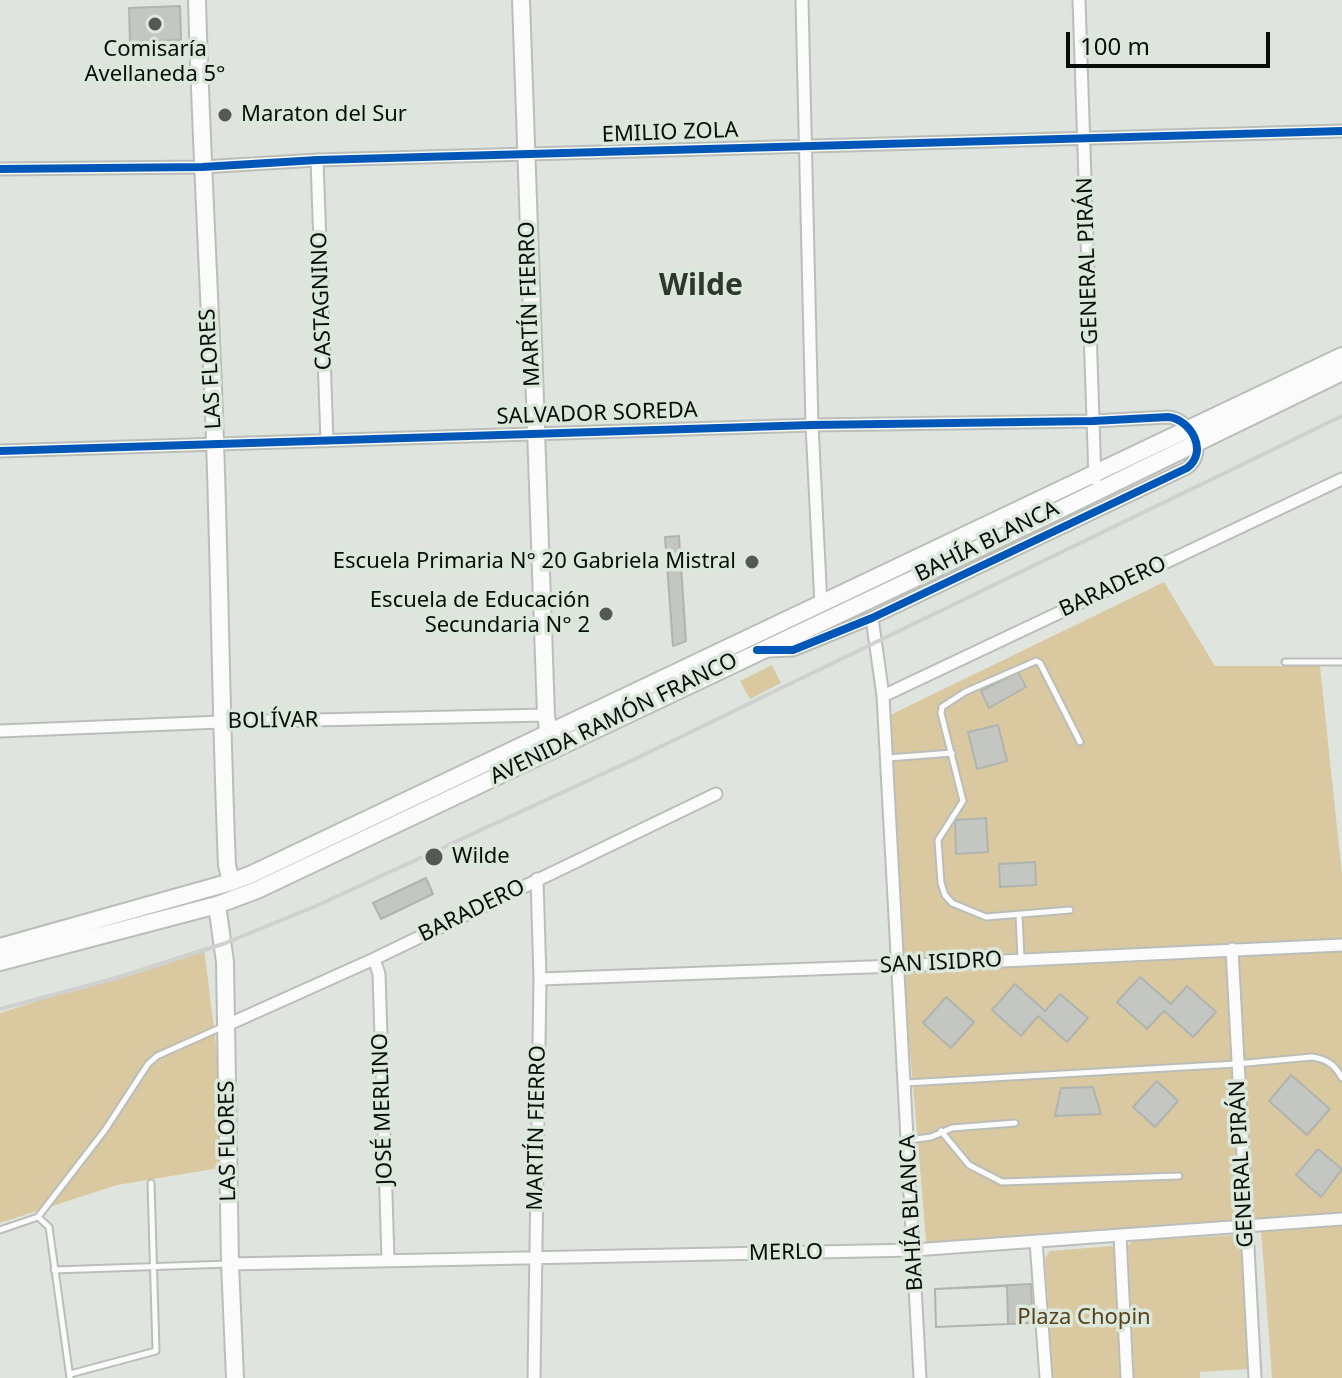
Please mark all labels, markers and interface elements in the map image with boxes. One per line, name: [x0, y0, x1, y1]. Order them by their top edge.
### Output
marker: Comisaría Avellaneda 5°: [146, 15, 164, 33]
scale bar: [1070, 16, 1274, 66]
text: 100 m: [1080, 29, 1150, 62]
place label: Comisaría Avellaneda 5°: [85, 37, 225, 88]
place label: Maraton del Sur: [241, 102, 407, 128]
marker: Maraton del Sur: [216, 106, 234, 124]
street label: EMILIO ZOLA: [601, 117, 739, 149]
street label: GENERAL PIRÁN: [1072, 177, 1104, 345]
street label: MARTÍN FIERRO: [514, 221, 546, 387]
street label: CASTAGNINO: [306, 231, 338, 371]
district label: Wilde: [659, 268, 743, 304]
street label: LAS FLORES: [195, 308, 227, 430]
street label: SALVADOR SOREDA: [496, 397, 698, 431]
street label: BAHÍA BLANCA: [911, 496, 1063, 588]
place label: Escuela Primaria N° 20 Gabriela Mistral: [333, 549, 736, 575]
street label: BARADERO: [1055, 551, 1171, 623]
marker: Escuela Primaria N° 20 Gabriela Mistral: [743, 553, 761, 571]
place label: Escuela de Educación Secundaria N° 2: [370, 588, 590, 640]
marker: Escuela de Educación Secundaria N° 2: [597, 605, 615, 623]
street label: AVENIDA RAMÓN FRANCO: [486, 648, 742, 790]
street label: BOLÍVAR: [228, 707, 318, 735]
place label: Wilde: [452, 844, 510, 870]
marker: Wilde: [423, 846, 445, 868]
street label: BARADERO: [414, 874, 530, 948]
street label: SAN ISIDRO: [879, 947, 1003, 979]
street label: JOSÉ MERLINO: [367, 1033, 399, 1185]
street label: MARTÍN FIERRO: [522, 1045, 552, 1211]
street label: LAS FLORES: [214, 1080, 242, 1202]
street label: GENERAL PIRÁN: [1224, 1080, 1260, 1248]
street label: BAHÍA BLANCA: [895, 1134, 929, 1292]
street label: MERLO: [749, 1239, 823, 1267]
park label: Plaza Chopin: [1017, 1305, 1151, 1331]

